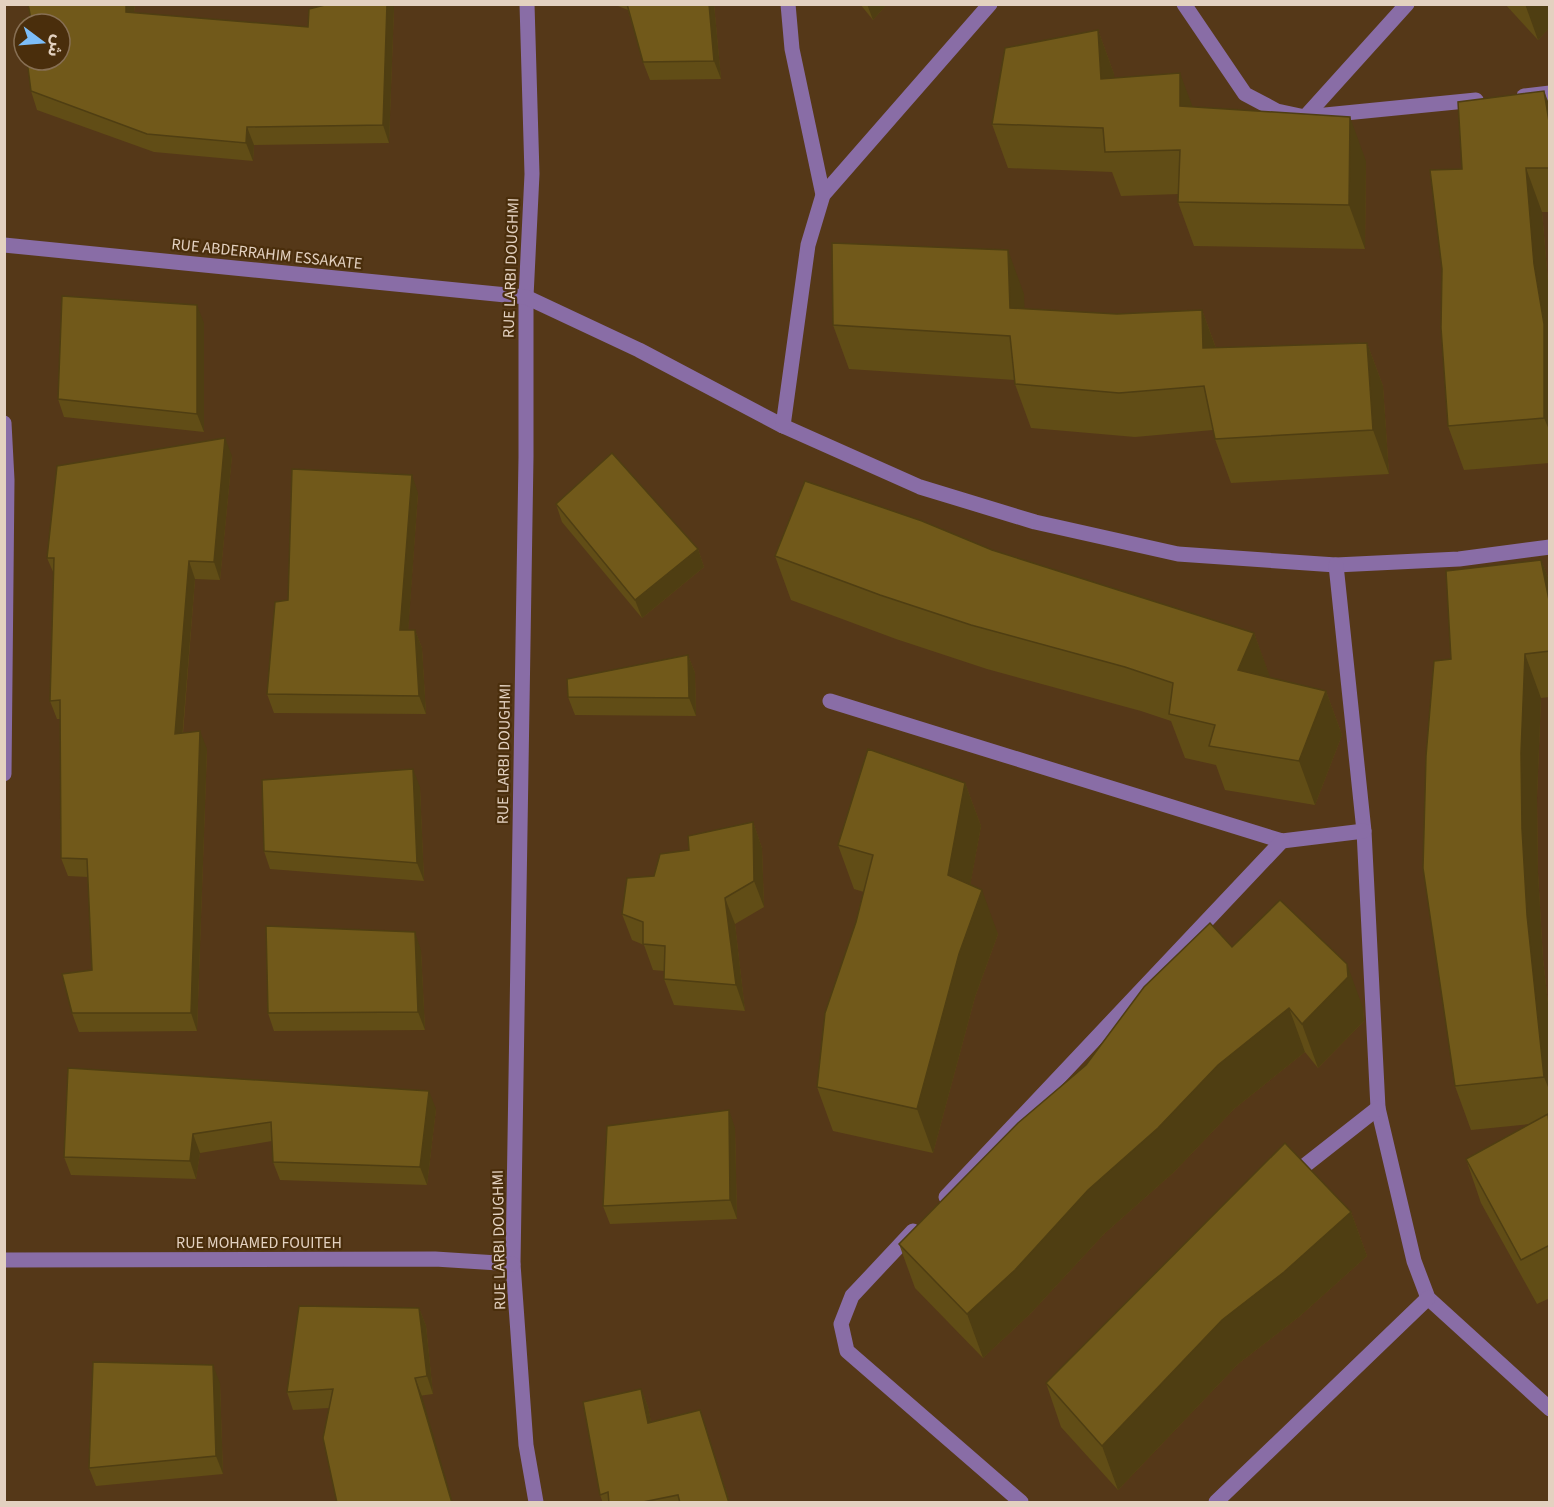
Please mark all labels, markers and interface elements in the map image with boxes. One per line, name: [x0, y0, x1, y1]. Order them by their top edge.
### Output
north arrow: [12, 12, 72, 72]
text: ش: [42, 32, 69, 60]
street label: RUE LARBI DOUGHMI: [498, 197, 524, 339]
street label: RUE ABDERRAHIM ESSAKATE: [170, 233, 363, 275]
street label: RUE LARBI DOUGHMI: [492, 684, 516, 824]
street label: RUE LARBI DOUGHMI: [487, 1170, 511, 1310]
street label: RUE MOHAMED FOUITEH: [176, 1232, 342, 1254]

